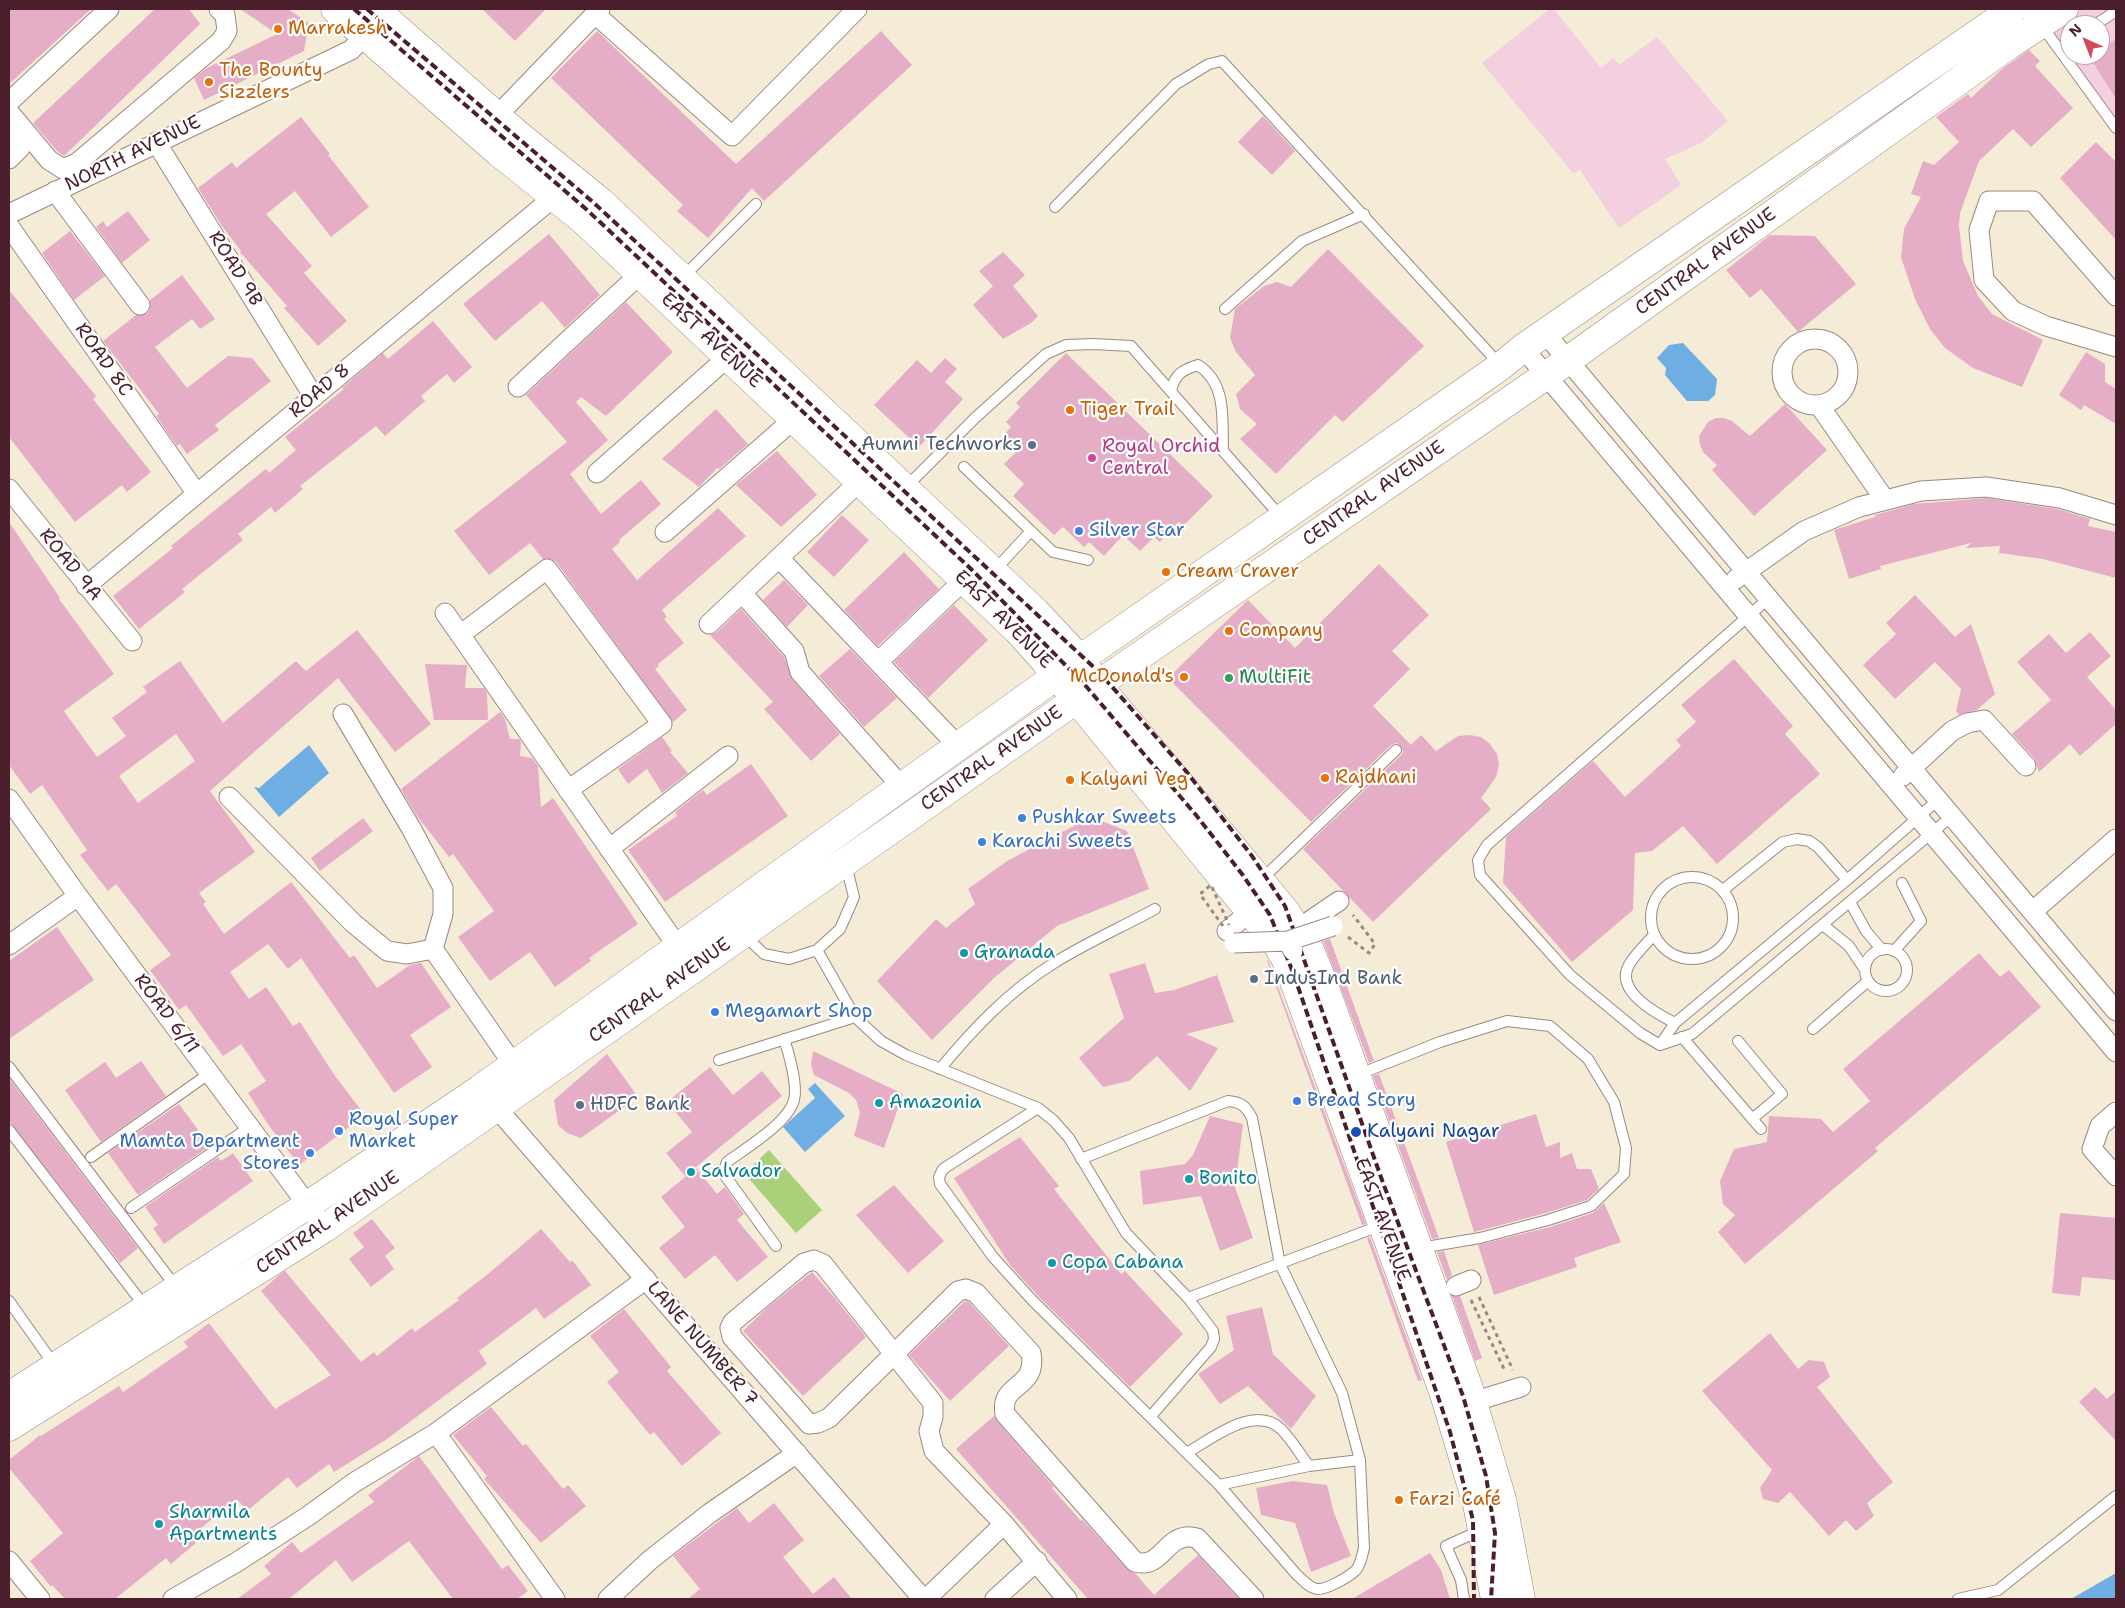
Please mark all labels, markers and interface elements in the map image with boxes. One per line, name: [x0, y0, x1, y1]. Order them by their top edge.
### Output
north arrow: [2060, 15, 2110, 65]
place label: Marrakesh: [288, 18, 387, 40]
text: N: [2065, 20, 2086, 40]
marker: Marrakesh: [272, 23, 284, 35]
place label: The Bounty Sizzlers: [219, 60, 323, 104]
marker: The Bounty Sizzlers: [203, 76, 215, 88]
street label: NORTH AVENUE: [61, 111, 205, 197]
street label: CENTRAL AVENUE: [1631, 203, 1781, 321]
street label: ROAD 9B: [203, 227, 267, 311]
street label: EAST AVENUE: [656, 288, 766, 394]
street label: ROAD 8C: [70, 319, 136, 401]
street label: ROAD 8: [285, 359, 355, 423]
place label: Tiger Trail: [1080, 399, 1174, 421]
marker: Tiger Trail: [1064, 404, 1076, 416]
place label: Aumni Techworks: [861, 434, 1022, 456]
place label: Royal Orchid Central: [1102, 436, 1220, 480]
street label: CENTRAL AVENUE: [1299, 436, 1449, 552]
marker: Aumni Techworks: [1026, 439, 1038, 451]
marker: Royal Orchid Central: [1086, 452, 1098, 464]
place label: Silver Star: [1089, 520, 1185, 542]
street label: ROAD 9A: [34, 524, 106, 606]
marker: Silver Star: [1073, 525, 1085, 537]
place label: Cream Craver: [1176, 561, 1299, 583]
street label: EAST AVENUE: [949, 566, 1057, 674]
marker: Cream Craver: [1160, 566, 1172, 578]
place label: Company: [1239, 620, 1323, 642]
marker: Company: [1223, 625, 1235, 637]
place label: McDonald's: [1070, 666, 1174, 688]
place label: MultiFit: [1239, 667, 1311, 689]
marker: McDonald's: [1178, 671, 1190, 683]
marker: MultiFit: [1223, 672, 1235, 684]
street label: CENTRAL AVENUE: [917, 701, 1067, 817]
place label: Rajdhani: [1335, 767, 1417, 789]
place label: Kalyani Veg: [1080, 769, 1188, 791]
marker: Rajdhani: [1319, 772, 1331, 784]
marker: Kalyani Veg: [1064, 774, 1076, 786]
place label: Pushkar Sweets: [1032, 807, 1177, 829]
marker: Pushkar Sweets: [1016, 812, 1028, 824]
place label: Karachi Sweets: [992, 831, 1132, 853]
marker: Karachi Sweets: [976, 836, 988, 848]
street label: CENTRAL AVENUE: [585, 933, 735, 1049]
place label: Granada: [974, 942, 1055, 964]
marker: Granada: [958, 947, 970, 959]
place label: IndusInd Bank: [1264, 968, 1402, 990]
street label: ROAD 6/11: [129, 970, 203, 1058]
marker: IndusInd Bank: [1248, 973, 1260, 985]
place label: Megamart Shop: [725, 1001, 872, 1023]
marker: Megamart Shop: [709, 1006, 721, 1018]
place label: Bread Story: [1307, 1090, 1416, 1112]
place label: Amazonia: [889, 1092, 981, 1114]
place label: HDFC Bank: [590, 1094, 690, 1116]
marker: Bread Story: [1291, 1095, 1303, 1107]
marker: Amazonia: [873, 1097, 885, 1109]
marker: HDFC Bank: [574, 1099, 586, 1111]
place label: Royal Super Market: [349, 1109, 459, 1153]
place label: Kalyani Nagar: [1367, 1121, 1500, 1143]
marker: Royal Super Market: [333, 1125, 345, 1137]
marker: Kalyani Nagar: [1349, 1125, 1363, 1139]
place label: Mamta Department Stores: [119, 1131, 300, 1175]
marker: Mamta Department Stores: [304, 1147, 316, 1159]
street label: EAST AVENUE: [1349, 1155, 1415, 1285]
place label: Salvador: [701, 1161, 782, 1183]
street label: CENTRAL AVENUE: [252, 1166, 404, 1280]
marker: Salvador: [685, 1166, 697, 1178]
place label: Bonito: [1199, 1168, 1257, 1190]
marker: Bonito: [1183, 1173, 1195, 1185]
place label: Copa Cabana: [1062, 1252, 1183, 1274]
marker: Copa Cabana: [1046, 1257, 1058, 1269]
street label: LANE NUMBER 7: [642, 1277, 762, 1411]
place label: Farzi Café: [1409, 1489, 1501, 1511]
marker: Farzi Café: [1393, 1494, 1405, 1506]
place label: Sharmila Apartments: [169, 1502, 277, 1546]
marker: Sharmila Apartments: [153, 1518, 165, 1530]

